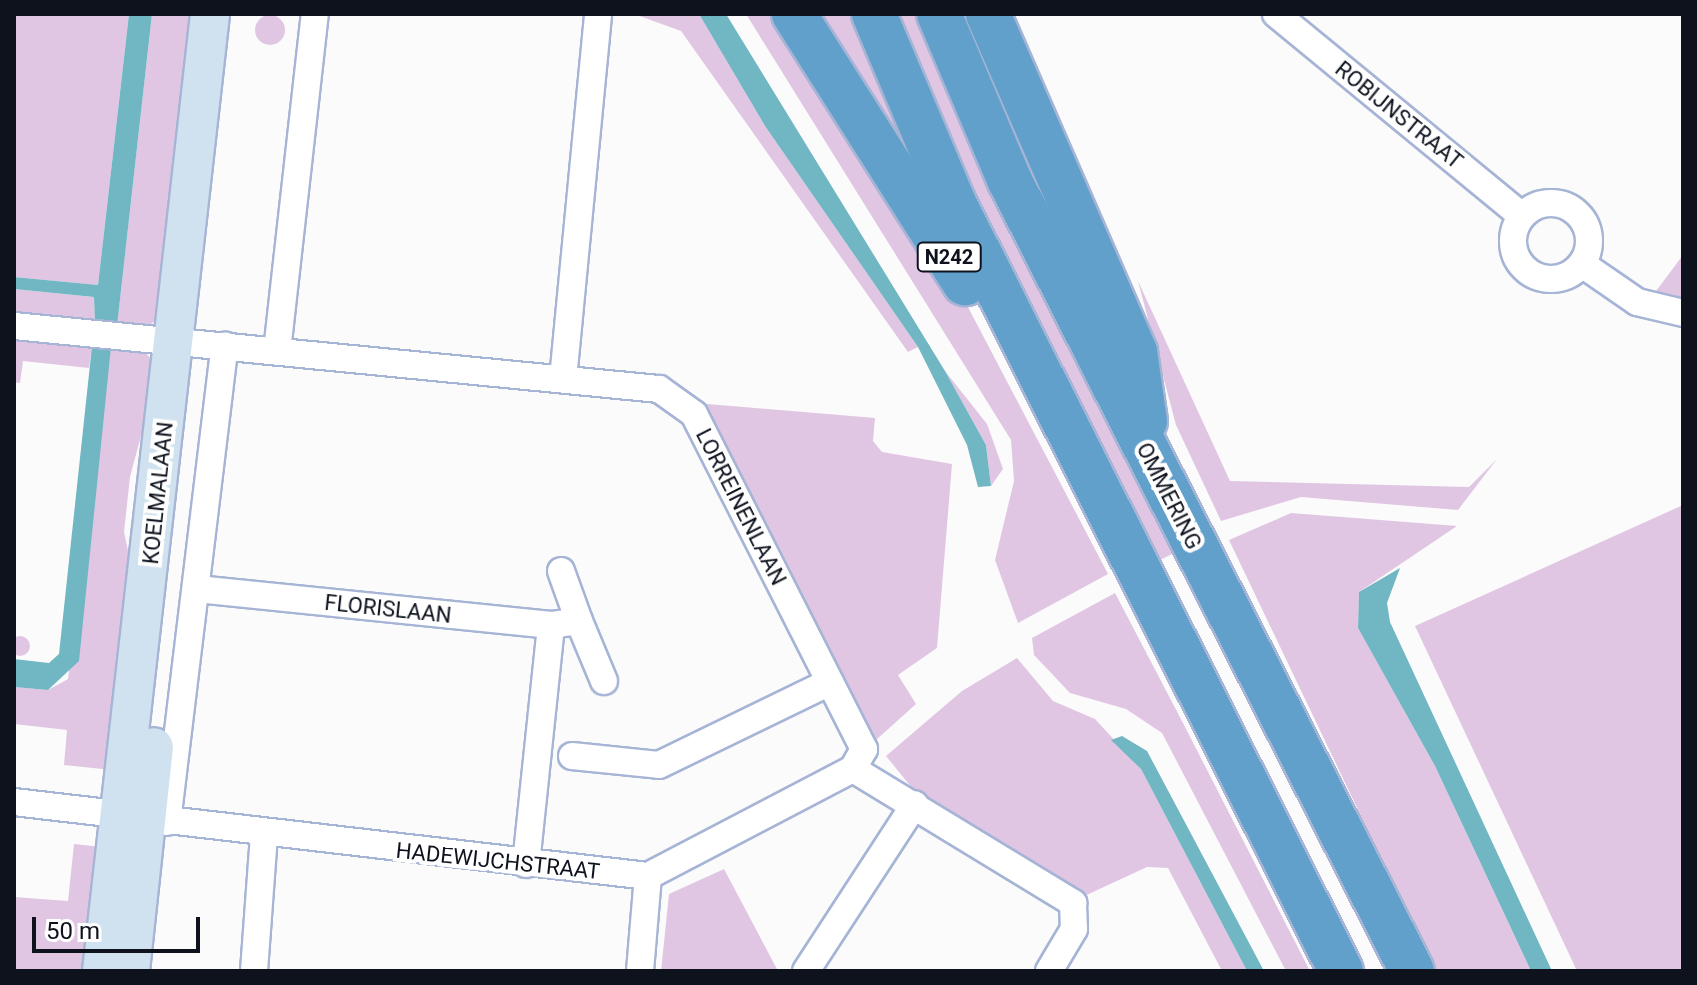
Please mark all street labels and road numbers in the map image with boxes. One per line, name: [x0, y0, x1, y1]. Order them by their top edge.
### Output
street label: ROBIJNSTRAAT: [1330, 56, 1468, 174]
road number: N242: [915, 241, 983, 273]
street label: KOELMALAAN: [137, 420, 179, 566]
street label: LORREINENLAAN: [690, 424, 792, 590]
street label: OMMERING: [1131, 438, 1207, 554]
street label: FLORISLAAN: [323, 589, 453, 629]
street label: HADEWIJCHSTRAAT: [395, 837, 601, 885]

